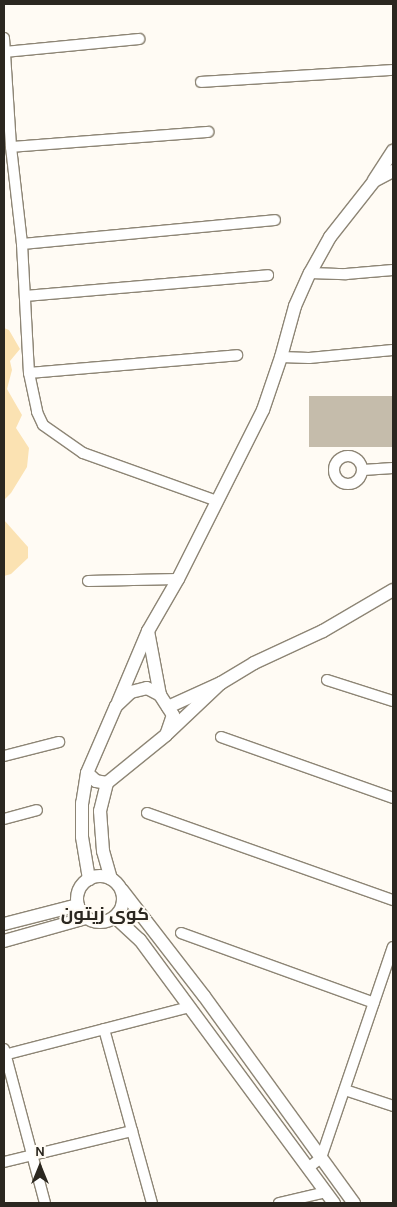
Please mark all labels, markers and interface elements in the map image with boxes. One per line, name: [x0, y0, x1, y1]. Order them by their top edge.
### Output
district label: کوی زیتون: [61, 903, 149, 925]
north arrow: [15, 1142, 65, 1192]
text: N: [35, 1143, 45, 1160]

